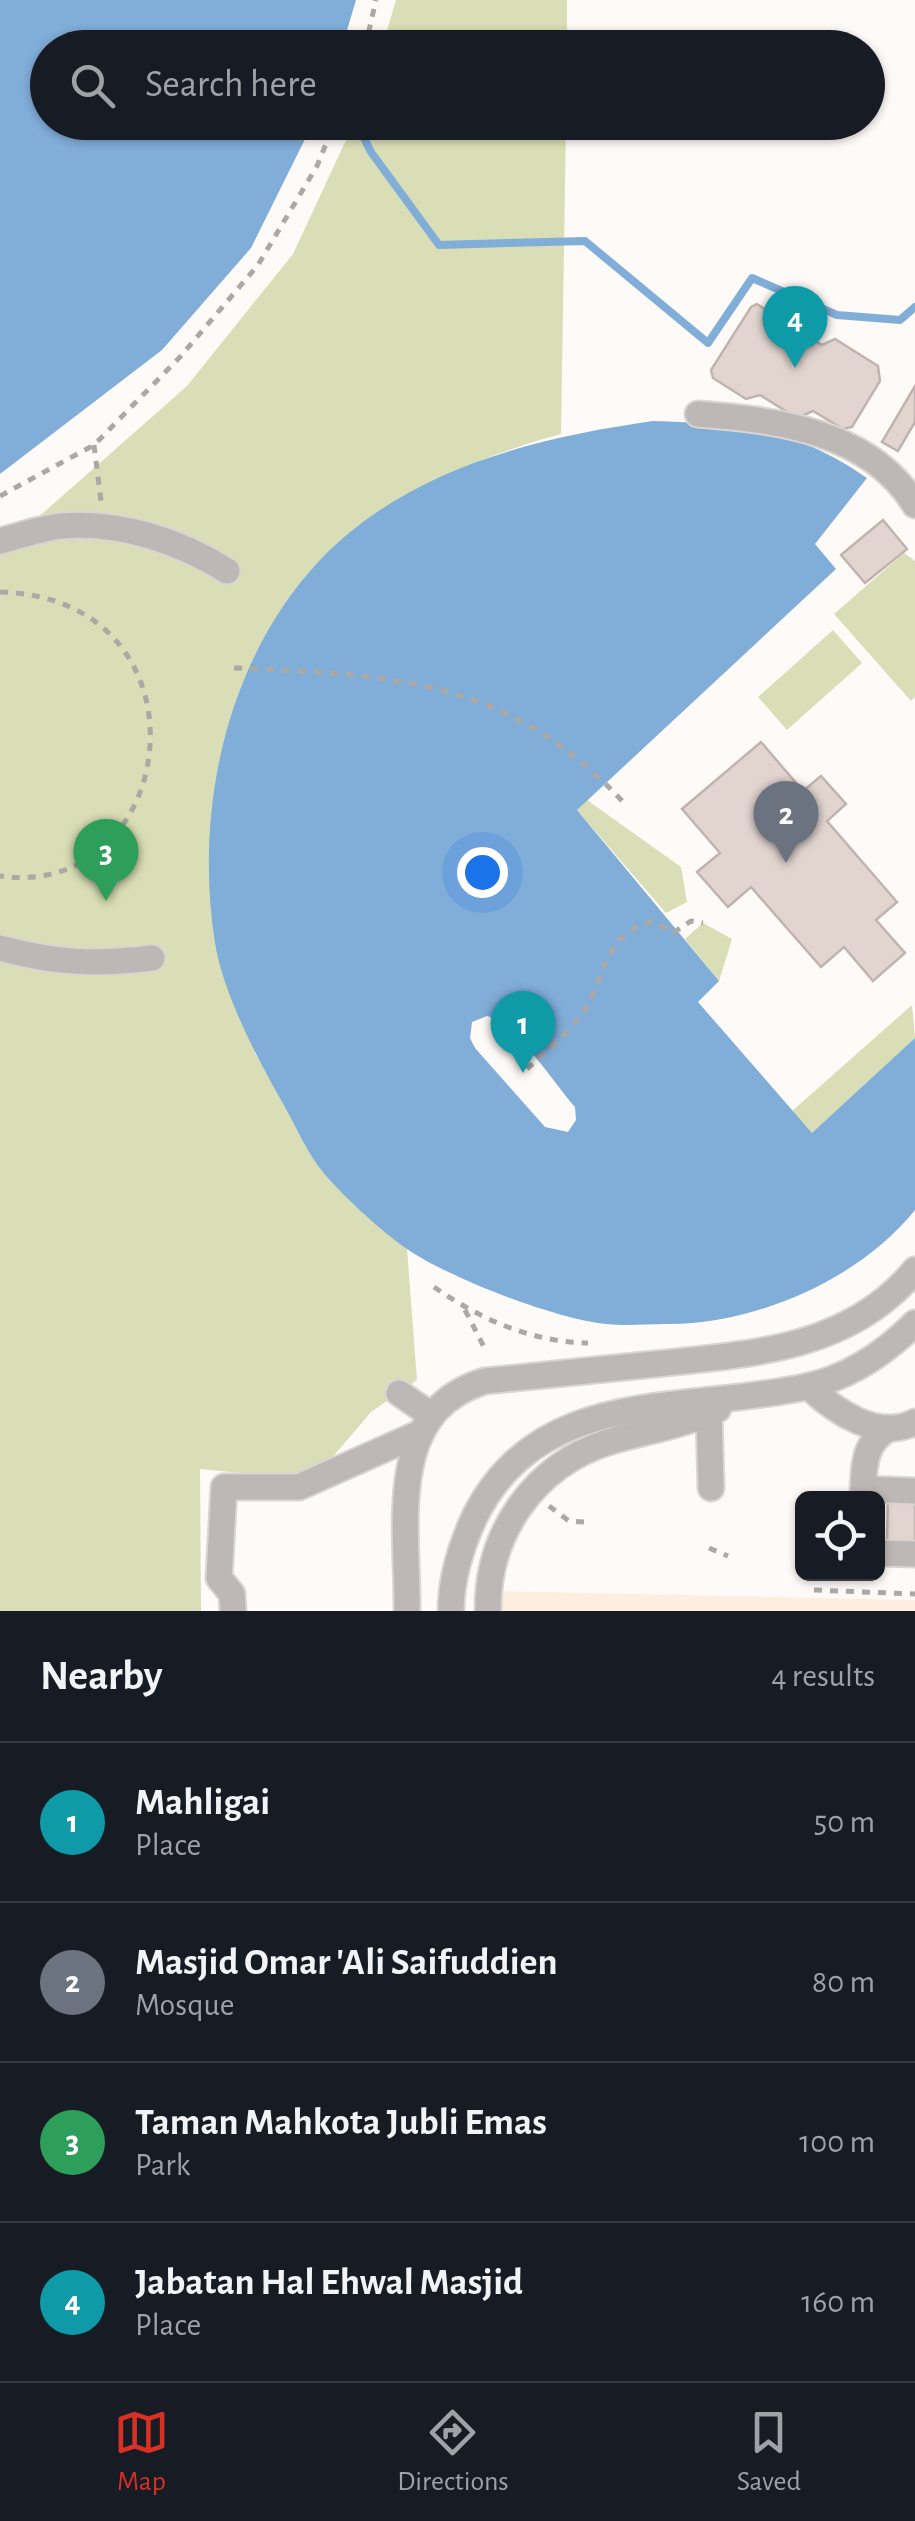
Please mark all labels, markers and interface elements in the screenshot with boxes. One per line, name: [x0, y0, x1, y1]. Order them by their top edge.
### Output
search box: [30, 30, 885, 140]
icon: search: [65, 58, 120, 113]
text: Search here: [145, 66, 317, 104]
pin: 4: [762, 286, 828, 368]
pin: 2: [754, 780, 818, 863]
pin: 3: [74, 818, 138, 901]
your location: [457, 847, 508, 898]
pin: 1: [490, 990, 556, 1073]
map controls: [795, 1491, 885, 1581]
button: locate: [795, 1491, 885, 1581]
text: Nearby: [40, 1655, 163, 1697]
text: 4 results: [771, 1660, 875, 1692]
text: Mahligai: [135, 1784, 270, 1822]
text: 1: [67, 1806, 78, 1838]
text: 50 m: [814, 1806, 875, 1838]
text: Place: [135, 1829, 201, 1861]
text: Masjid Omar 'Ali Saifuddien: [135, 1944, 558, 1982]
text: 2: [65, 1966, 80, 1998]
text: 80 m: [812, 1966, 875, 1998]
text: Mosque: [135, 1989, 235, 2021]
text: Taman Mahkota Jubli Emas: [135, 2104, 547, 2142]
text: 3: [66, 2126, 79, 2158]
text: 100 m: [799, 2126, 875, 2158]
text: Park: [135, 2149, 190, 2181]
text: Jabatan Hal Ehwal Masjid: [135, 2264, 523, 2302]
text: 4: [64, 2286, 81, 2318]
text: 160 m: [801, 2286, 875, 2318]
text: Place: [135, 2309, 201, 2341]
tab: Map: [114, 2405, 169, 2499]
tab: Directions: [397, 2405, 509, 2499]
tab: Saved: [737, 2405, 801, 2499]

